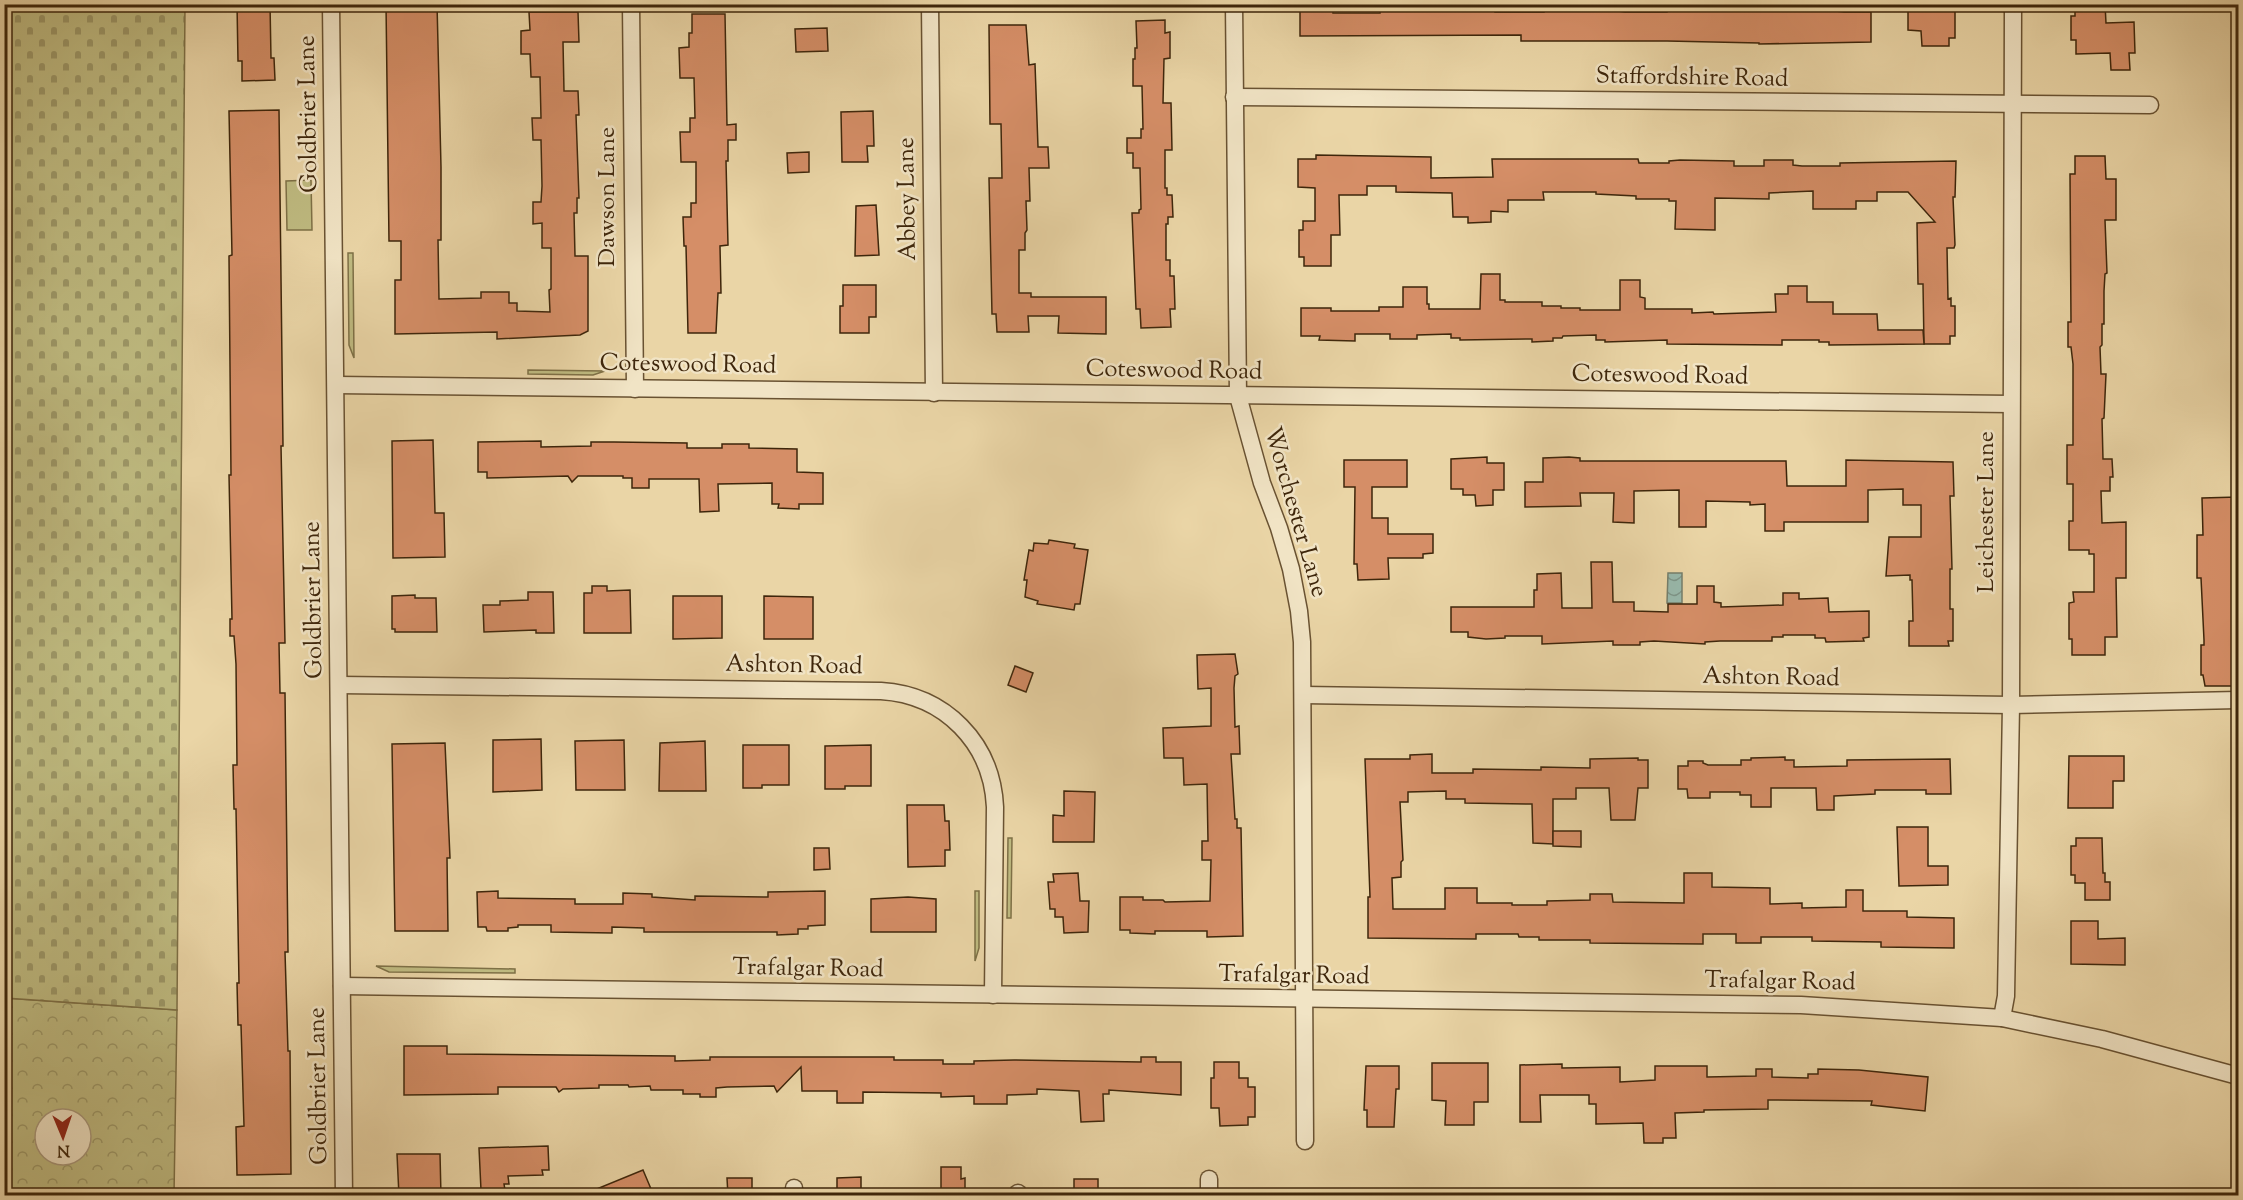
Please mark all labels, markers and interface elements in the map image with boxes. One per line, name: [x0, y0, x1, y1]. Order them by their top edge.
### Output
street label: Goldbrier Lane: [291, 35, 327, 193]
street label: Staffordshire Road: [1595, 59, 1789, 97]
street label: Dawson Lane: [591, 127, 625, 267]
street label: Abbey Lane: [890, 137, 926, 261]
street label: Coteswood Road: [599, 346, 777, 384]
street label: Coteswood Road: [1085, 352, 1263, 390]
street label: Coteswood Road: [1571, 357, 1749, 395]
street label: Worchester Lane: [1254, 423, 1336, 601]
street label: Leichester Lane: [1970, 431, 2004, 593]
street label: Goldbrier Lane: [296, 521, 332, 679]
street label: Ashton Road: [725, 648, 863, 684]
street label: Ashton Road: [1702, 660, 1840, 696]
street label: Trafalgar Road: [732, 951, 884, 987]
street label: Trafalgar Road: [1218, 958, 1370, 994]
street label: Trafalgar Road: [1704, 964, 1856, 1000]
street label: Goldbrier Lane: [301, 1007, 337, 1165]
north arrow: [33, 1107, 93, 1167]
text: N: [56, 1138, 70, 1161]

